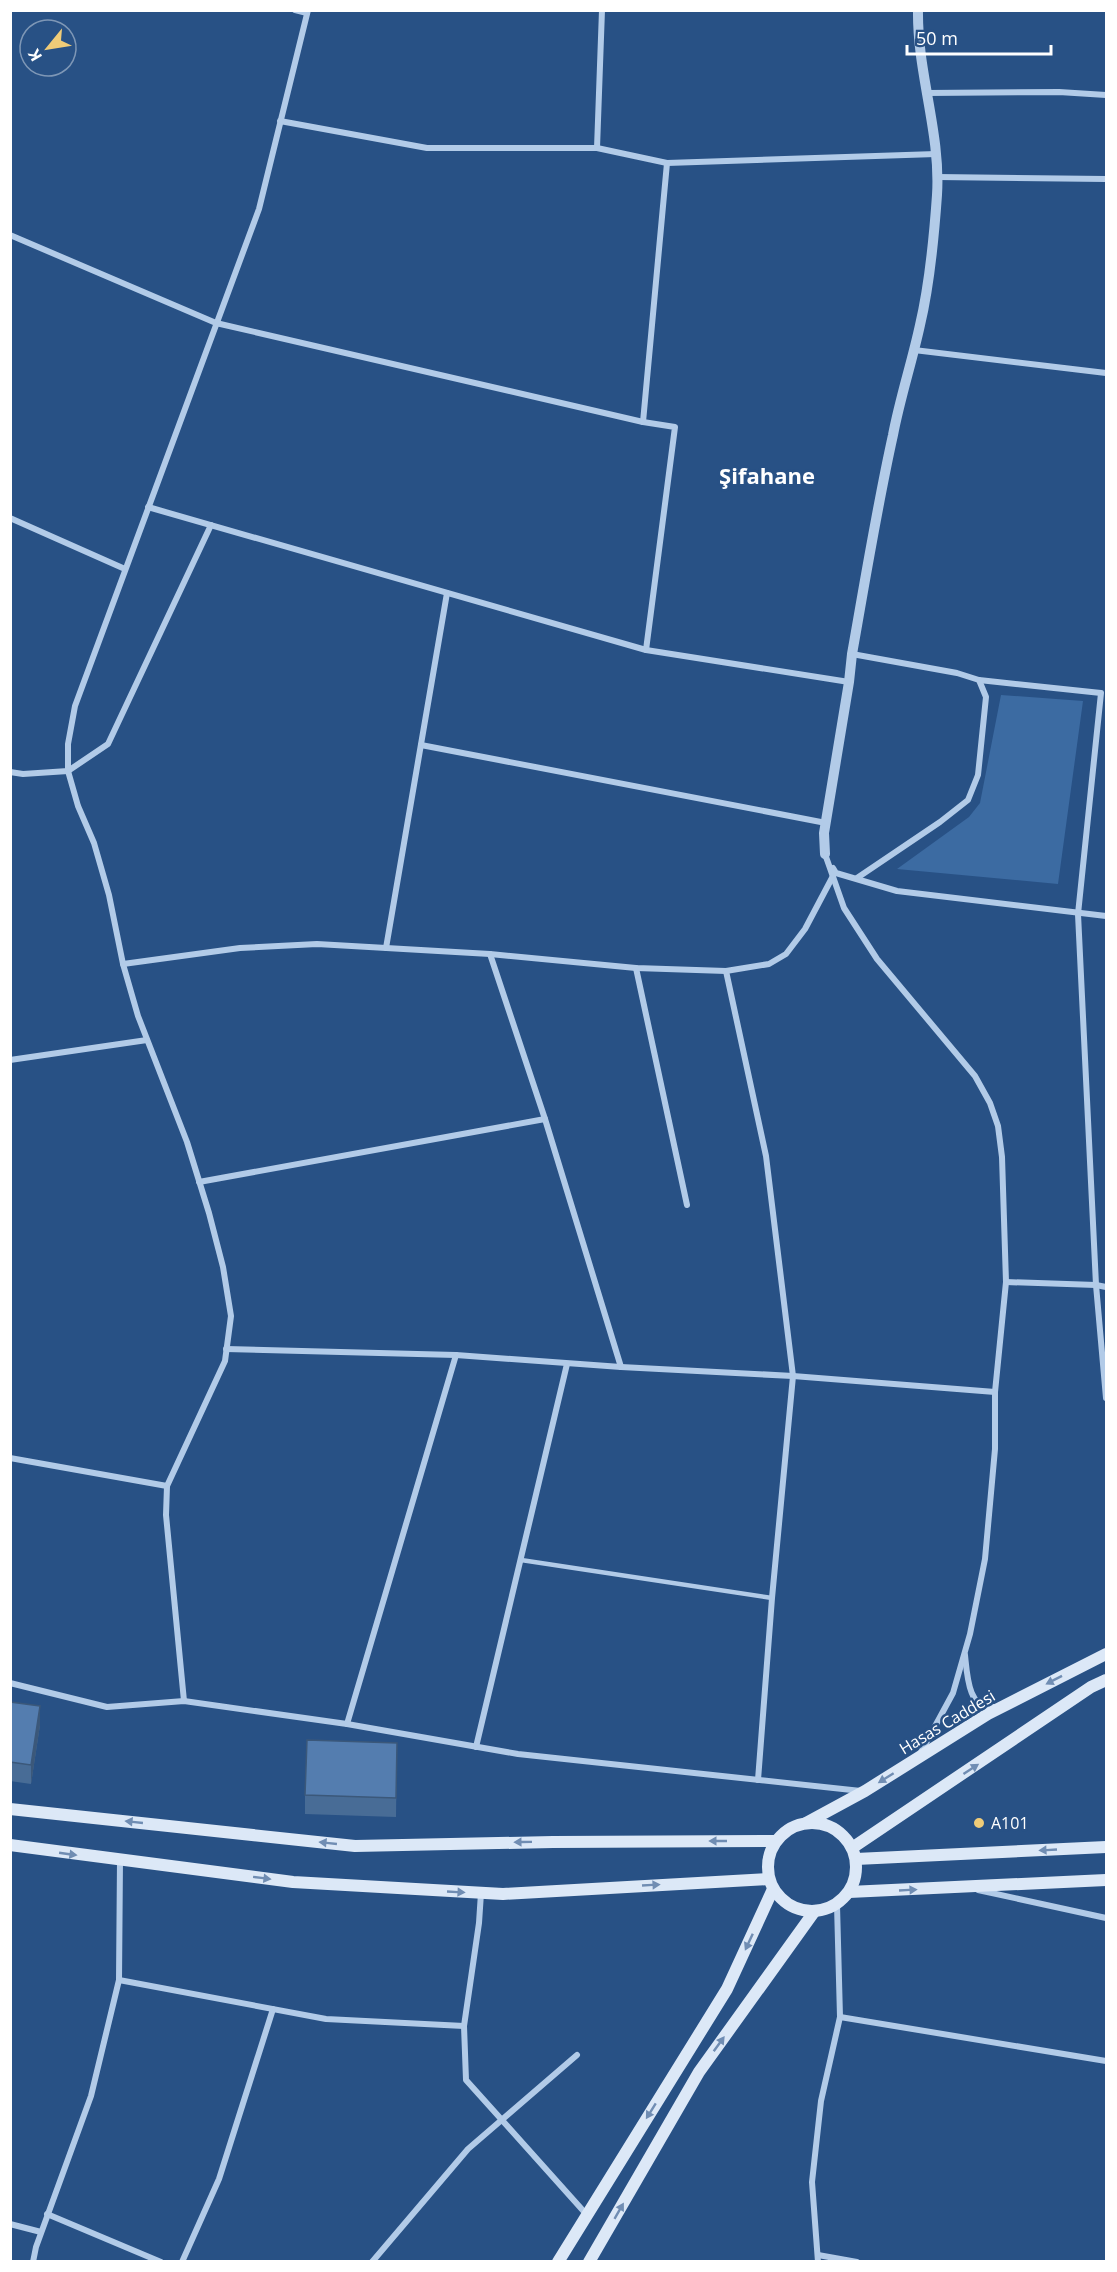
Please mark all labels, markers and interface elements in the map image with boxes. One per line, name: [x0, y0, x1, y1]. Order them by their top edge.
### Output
north arrow: [18, 18, 78, 78]
scale bar: [907, 18, 1051, 56]
text: 50 m: [916, 26, 958, 50]
text: K: [23, 45, 47, 66]
district label: Şifahane: [719, 460, 815, 490]
one-way arrow: [1046, 1675, 1063, 1685]
street label: Hasas Caddesi: [895, 1685, 999, 1759]
one-way arrow: [962, 1763, 978, 1775]
one-way arrow: [878, 1772, 894, 1783]
place label: A101: [991, 1812, 1029, 1834]
marker: A101: [972, 1816, 986, 1830]
one-way arrow: [124, 1817, 143, 1827]
one-way arrow: [708, 1836, 727, 1846]
one-way arrow: [318, 1838, 337, 1848]
one-way arrow: [513, 1838, 532, 1847]
one-way arrow: [1039, 1845, 1058, 1854]
one-way arrow: [59, 1849, 78, 1858]
one-way arrow: [252, 1873, 271, 1883]
one-way arrow: [642, 1881, 661, 1890]
one-way arrow: [898, 1885, 917, 1894]
one-way arrow: [447, 1887, 466, 1896]
one-way arrow: [744, 1934, 753, 1951]
one-way arrow: [713, 2037, 725, 2053]
one-way arrow: [646, 2103, 657, 2119]
one-way arrow: [613, 2203, 624, 2219]

